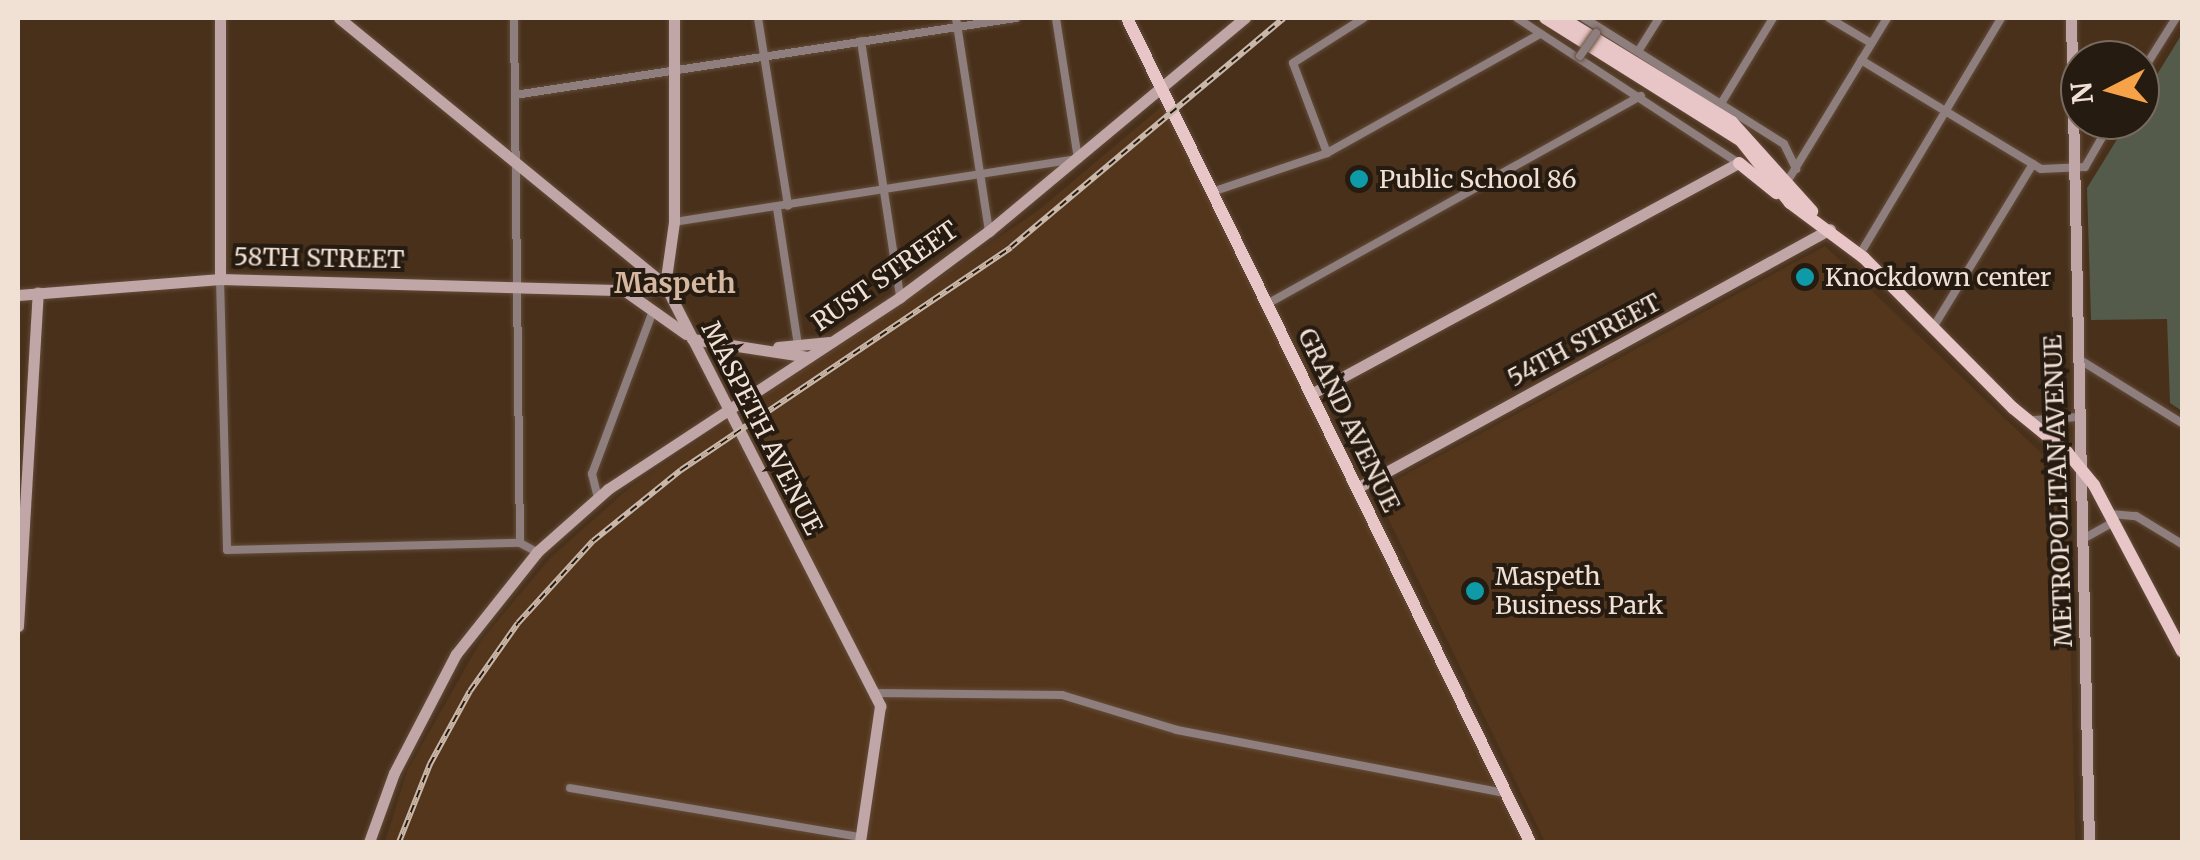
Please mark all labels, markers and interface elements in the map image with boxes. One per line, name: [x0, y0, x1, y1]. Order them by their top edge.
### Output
north arrow: [2060, 40, 2160, 140]
text: N: [2063, 80, 2101, 106]
place label: Public School 86: [1379, 164, 1577, 194]
marker: Public School 86: [1348, 168, 1370, 190]
street label: RUST STREET: [806, 215, 964, 337]
street label: 58TH STREET: [233, 242, 405, 274]
place label: Knockdown center: [1825, 262, 2051, 292]
district label: Maspeth: [614, 266, 736, 300]
marker: Knockdown center: [1794, 266, 1816, 288]
street label: 54TH STREET: [1502, 287, 1666, 393]
street label: MASPETH AVENUE: [695, 317, 829, 539]
street label: GRAND AVENUE: [1292, 323, 1406, 517]
street label: METROPOLITAN AVENUE: [2038, 334, 2078, 648]
place label: Maspeth Business Park: [1495, 562, 1663, 621]
marker: Maspeth Business Park: [1464, 580, 1486, 602]

